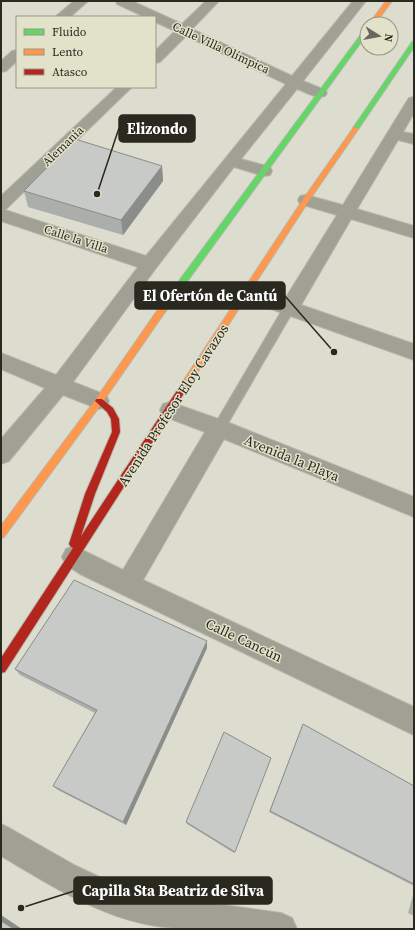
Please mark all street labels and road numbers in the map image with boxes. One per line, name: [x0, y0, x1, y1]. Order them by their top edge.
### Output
street label: Calle Villa Olímpica: [170, 18, 273, 78]
street label: Alemania: [39, 122, 88, 170]
street label: Calle la Villa: [42, 221, 111, 257]
street label: Avenida Profesor Eloy Cavazos: [113, 320, 233, 490]
street label: Avenida la Playa: [241, 430, 343, 487]
street label: Calle Cancún: [202, 613, 286, 667]

